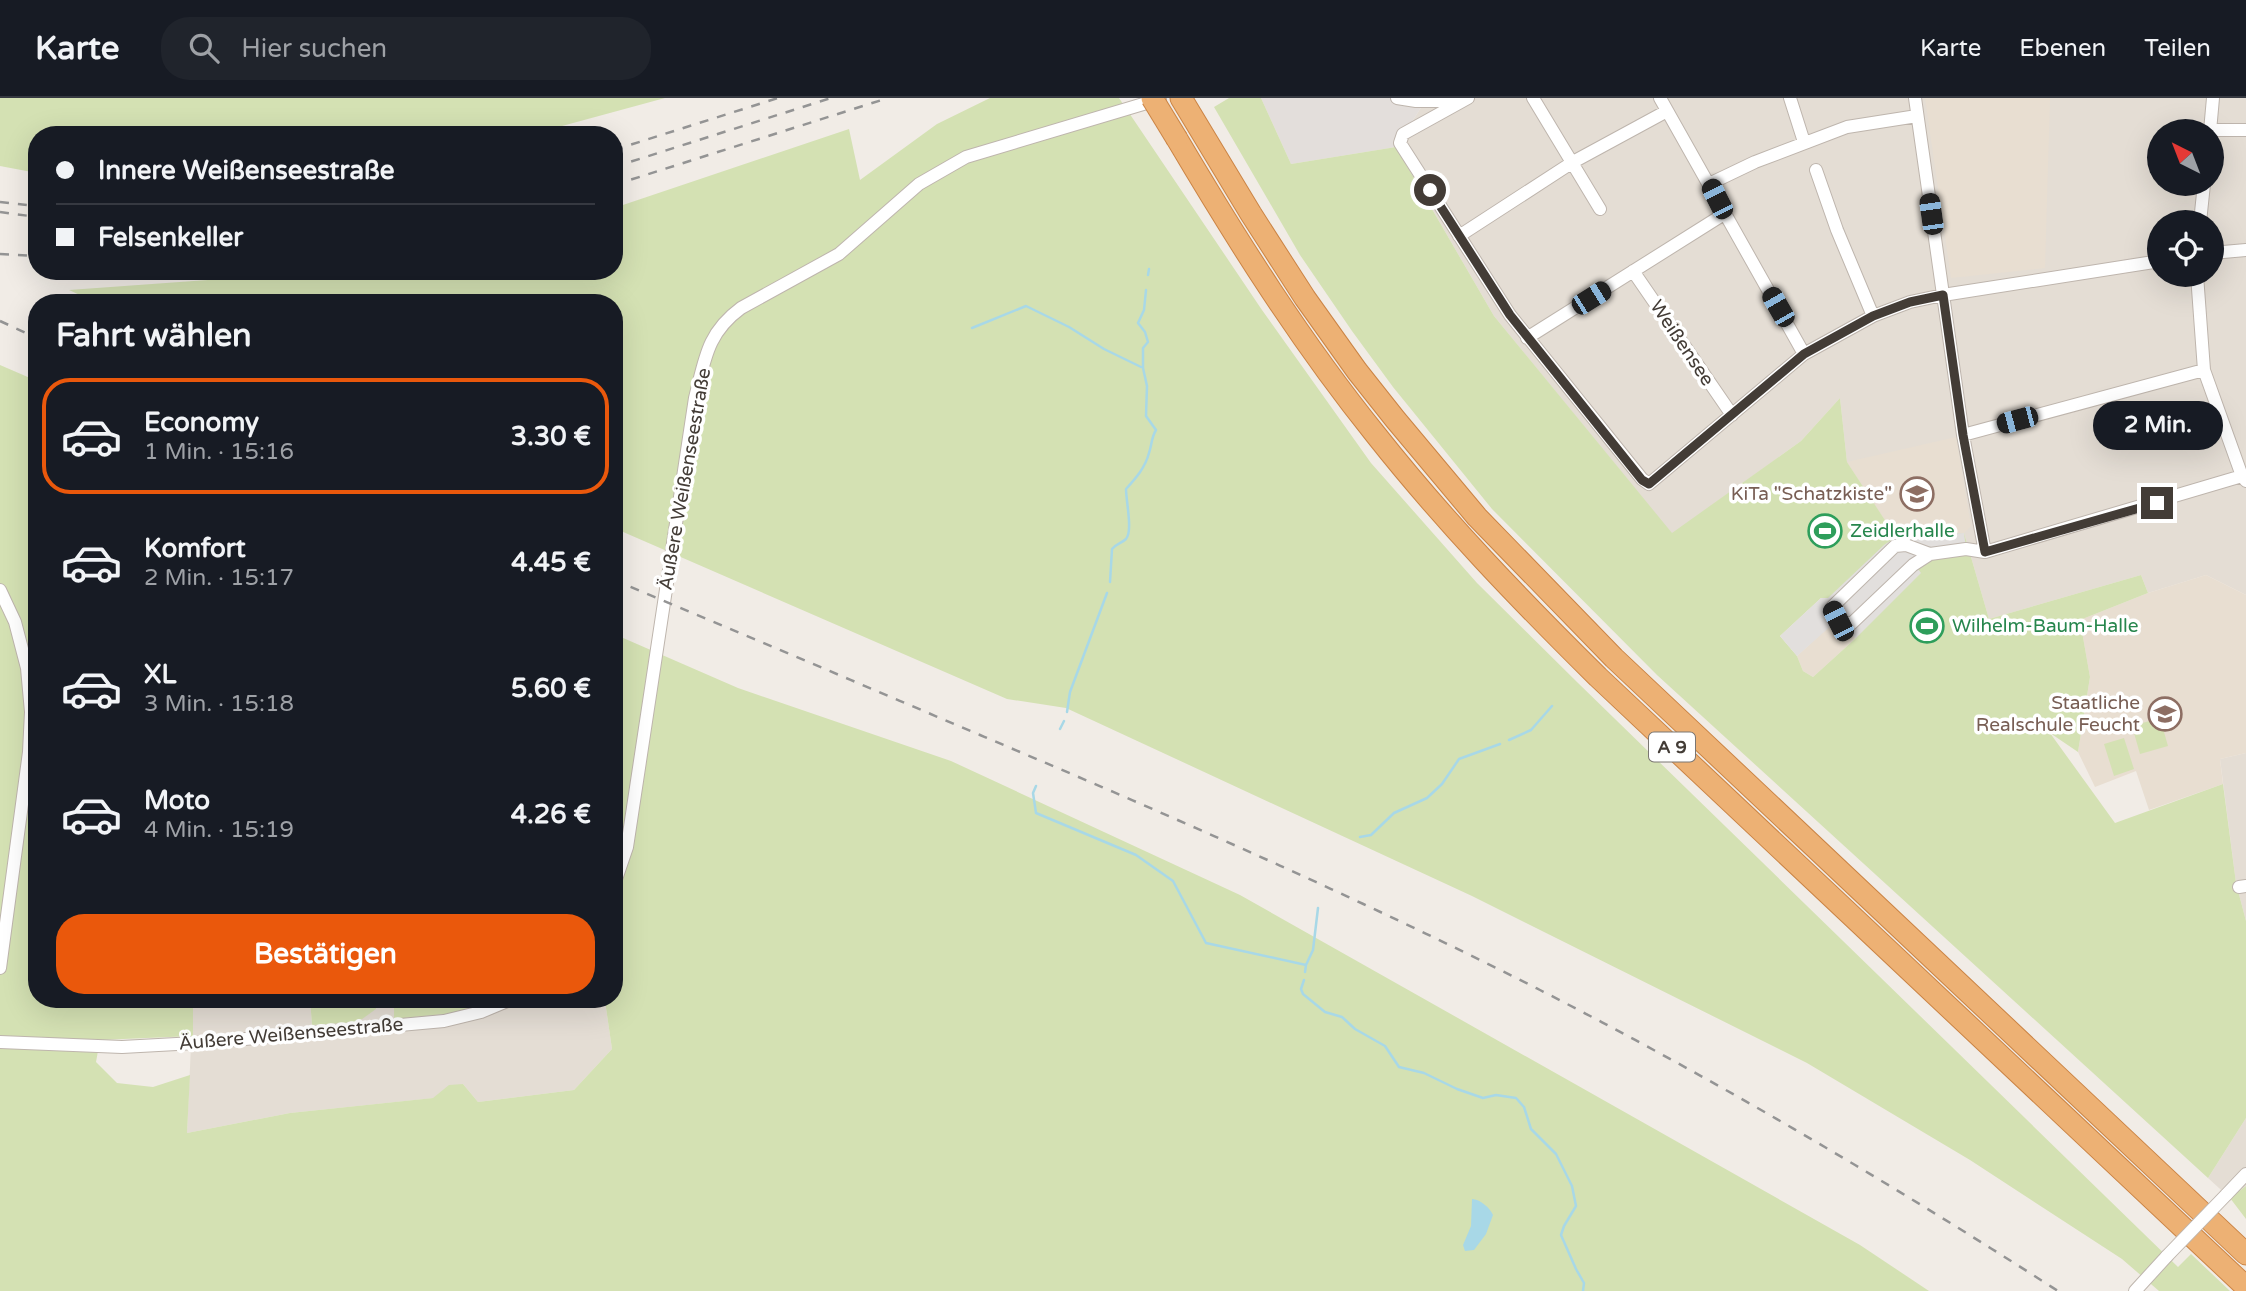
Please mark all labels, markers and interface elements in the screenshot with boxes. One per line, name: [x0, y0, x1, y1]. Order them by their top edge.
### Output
search box: [161, 17, 651, 80]
text: Karte: [35, 29, 119, 68]
icon: search: [185, 29, 223, 67]
text: Hier suchen: [241, 33, 387, 64]
text: Karte: [1920, 34, 1981, 63]
text: Ebenen: [2019, 34, 2106, 63]
text: Teilen: [2144, 34, 2211, 63]
north arrow: [2147, 119, 2224, 196]
map controls: [2147, 119, 2224, 287]
text: Innere Weißenseestraße: [98, 155, 395, 186]
route start: [1414, 174, 1446, 206]
car: [1699, 176, 1736, 222]
car: [1918, 192, 1945, 236]
button: locate: [2147, 210, 2224, 287]
text: Felsenkeller: [98, 222, 243, 253]
car: [1568, 278, 1615, 318]
car: [1759, 284, 1798, 330]
street label: Weißensee: [1645, 296, 1719, 390]
text: Fahrt wählen: [56, 317, 252, 355]
street label: Äußere Weißenseestraße: [655, 366, 715, 592]
callout: 2 Min.: [2092, 402, 2222, 450]
car: [1994, 404, 2041, 436]
icon: car: [60, 405, 123, 468]
text: Economy: [144, 407, 259, 438]
text: 2 Min.: [2124, 411, 2192, 439]
text: 3.30 €: [511, 421, 591, 452]
text: 1 Min. · 15:16: [144, 438, 294, 466]
school or university icon: KiTa "Schatzkiste": [1898, 475, 1936, 513]
place label: KiTa "Schatzkiste": [1731, 483, 1892, 505]
route end: [2141, 487, 2173, 519]
sports icon: Zeidlerhalle: [1806, 512, 1844, 550]
place label: Zeidlerhalle: [1850, 520, 1955, 542]
icon: car: [60, 531, 123, 594]
text: Komfort: [144, 533, 246, 564]
text: 4.45 €: [511, 547, 591, 578]
text: 2 Min. · 15:17: [144, 564, 294, 592]
car: [1820, 598, 1857, 644]
sports icon: Wilhelm-Baum-Halle: [1908, 607, 1946, 645]
place label: Wilhelm-Baum-Halle: [1952, 615, 2139, 637]
icon: car: [60, 657, 123, 720]
text: XL: [144, 659, 176, 690]
text: 5.60 €: [511, 673, 591, 704]
text: 3 Min. · 15:18: [144, 690, 294, 718]
place label: Staatliche Realschule Feucht: [1976, 692, 2140, 736]
school or university icon: Staatliche Realschule Feucht: [2146, 695, 2184, 733]
road number: A 9: [1649, 732, 1695, 762]
icon: car: [60, 783, 123, 846]
text: Moto: [144, 785, 210, 816]
text: 4.26 €: [511, 799, 591, 830]
text: 4 Min. · 15:19: [144, 816, 294, 844]
button: Bestätigen: [56, 914, 595, 994]
street label: Äußere Weißenseestraße: [178, 1013, 404, 1055]

